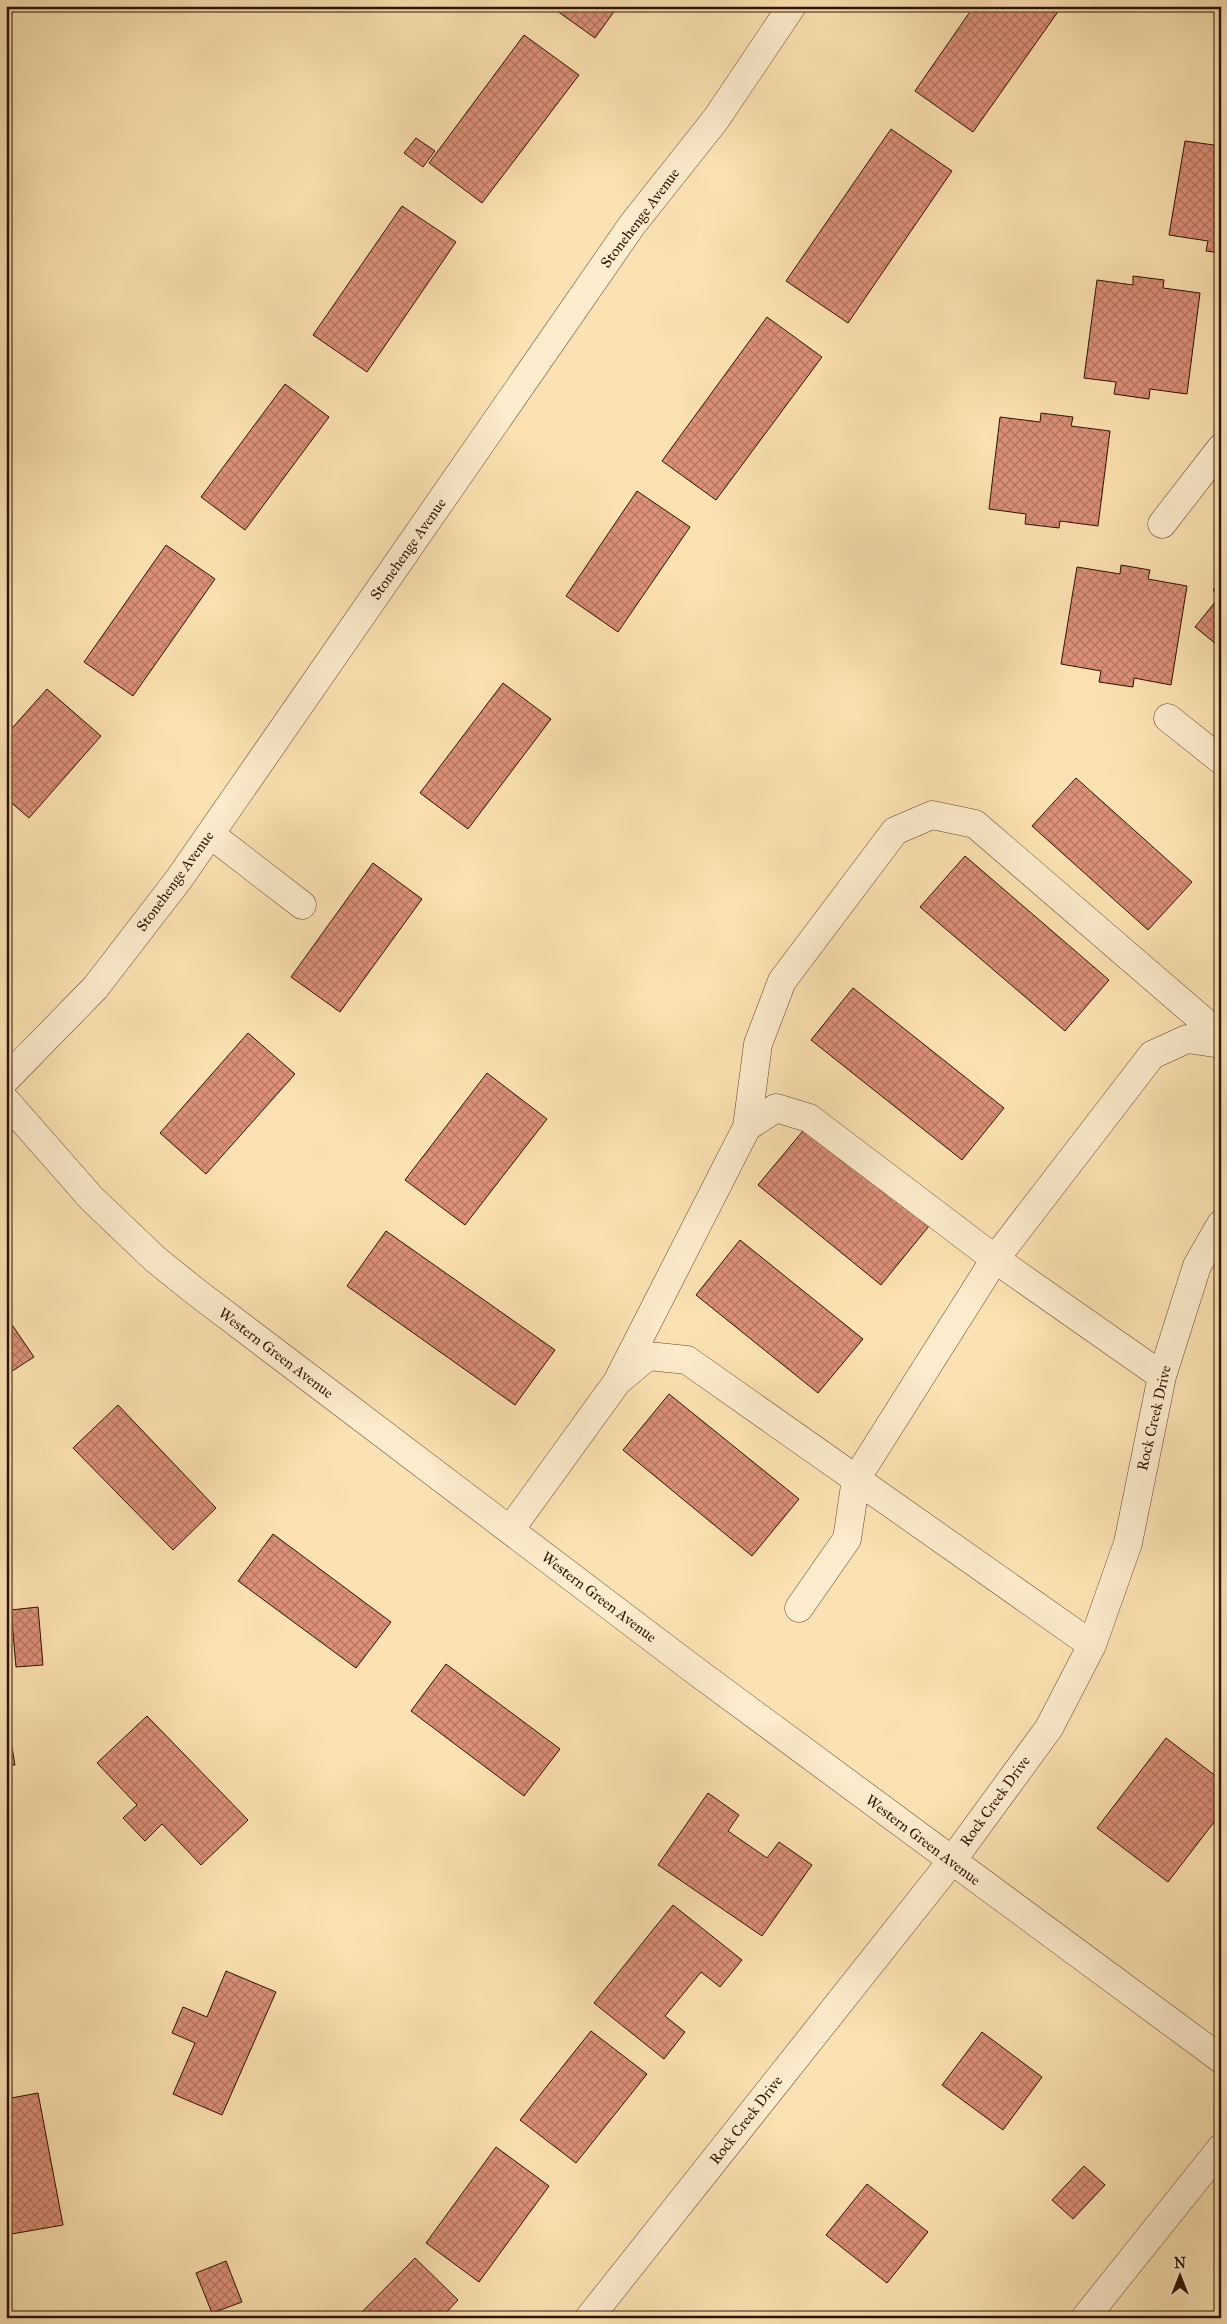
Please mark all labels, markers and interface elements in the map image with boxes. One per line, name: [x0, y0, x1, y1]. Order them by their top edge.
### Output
street label: Stonehenge Avenue: [597, 165, 683, 271]
street label: Stonehenge Avenue: [366, 495, 450, 603]
street label: Stonehenge Avenue: [132, 827, 218, 935]
street label: Western Green Avenue: [215, 1304, 337, 1402]
street label: Rock Creek Drive: [1133, 1364, 1175, 1472]
street label: Western Green Avenue: [538, 1548, 660, 1646]
street label: Rock Creek Drive: [956, 1752, 1034, 1850]
street label: Western Green Avenue: [862, 1791, 984, 1889]
street label: Rock Creek Drive: [706, 2072, 786, 2168]
north arrow: [1154, 2252, 1204, 2302]
text: N: [1174, 2255, 1186, 2272]

